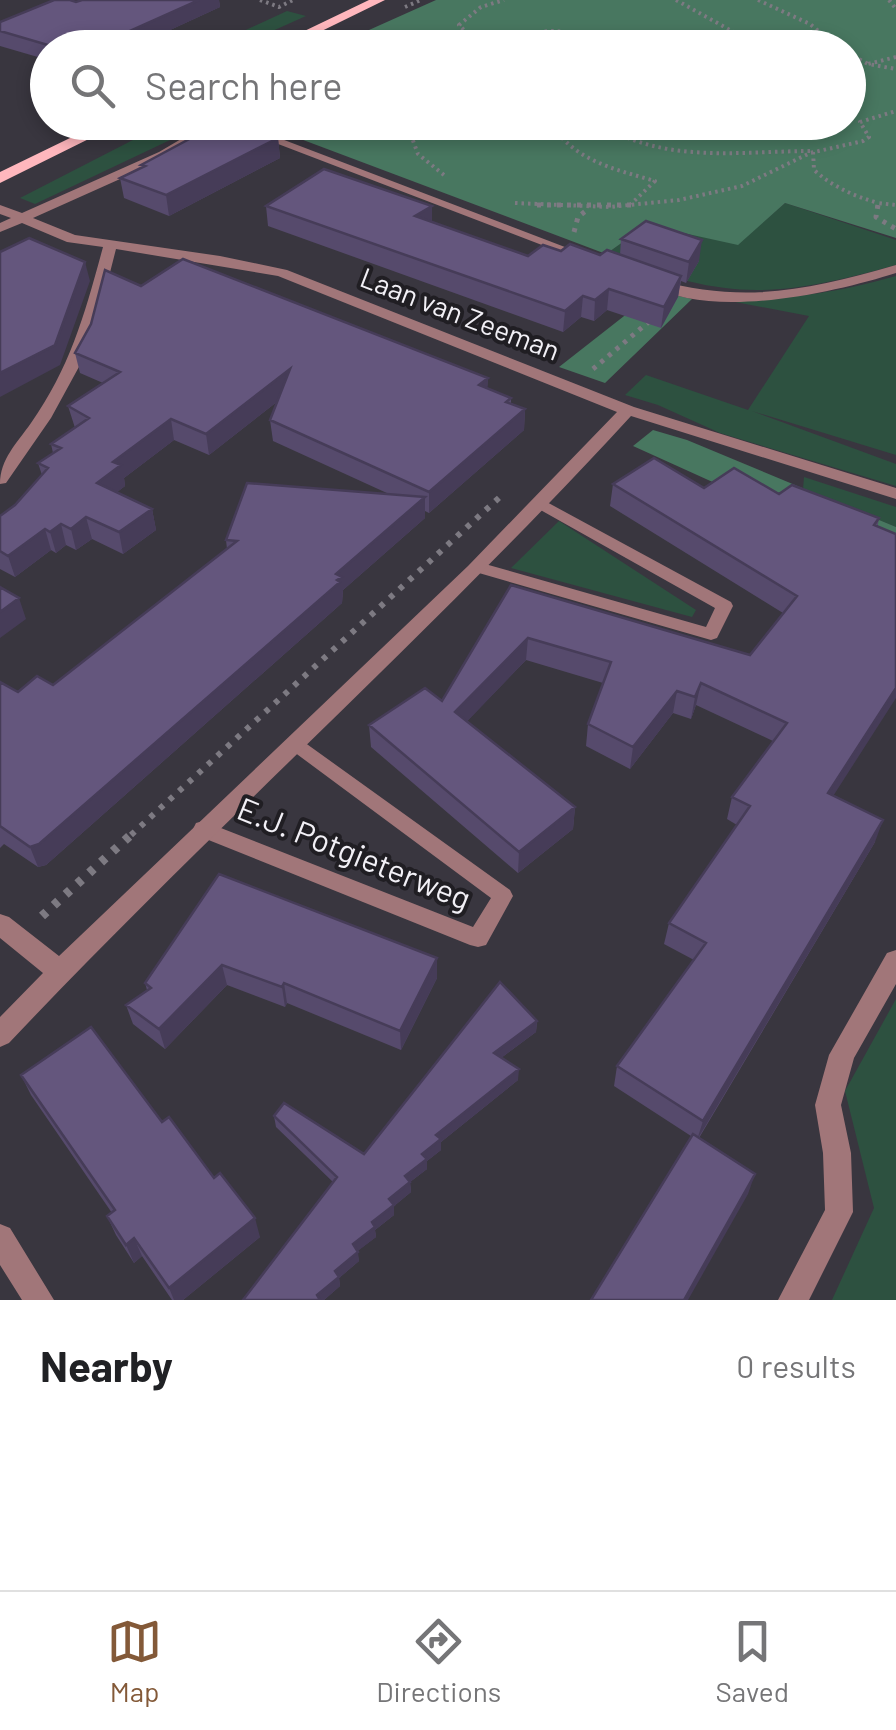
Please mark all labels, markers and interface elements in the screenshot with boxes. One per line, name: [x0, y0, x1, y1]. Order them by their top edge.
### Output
search box: [30, 30, 866, 140]
icon: search: [65, 58, 120, 113]
text: Search here: [145, 62, 343, 108]
street label: Laan van Zeeman: [356, 259, 565, 367]
street label: E.J. Potgieterweg: [233, 788, 477, 916]
text: Nearby: [40, 1340, 173, 1390]
text: 0 results: [736, 1346, 856, 1384]
tab: Map: [107, 1614, 162, 1708]
tab: Directions: [376, 1614, 501, 1708]
tab: Saved: [715, 1614, 789, 1708]

